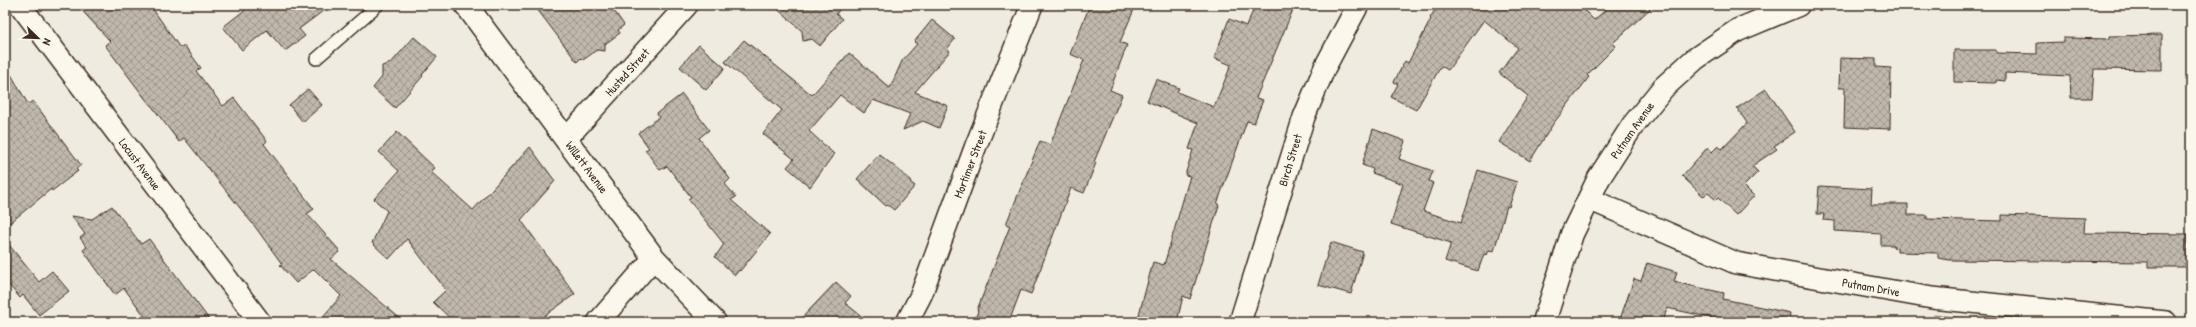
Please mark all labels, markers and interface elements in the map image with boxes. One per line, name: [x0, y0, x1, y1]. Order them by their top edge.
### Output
north arrow: [18, 18, 58, 58]
text: N: [40, 36, 55, 47]
street label: Husted Street: [601, 44, 654, 100]
street label: Putnam Avenue: [1606, 98, 1658, 162]
street label: Mortimer Street: [949, 127, 991, 201]
street label: Birch Street: [1274, 131, 1306, 188]
street label: Locust Avenue: [115, 135, 165, 194]
street label: Willett Avenue: [562, 137, 612, 197]
street label: Putnam Drive: [1841, 274, 1901, 300]

